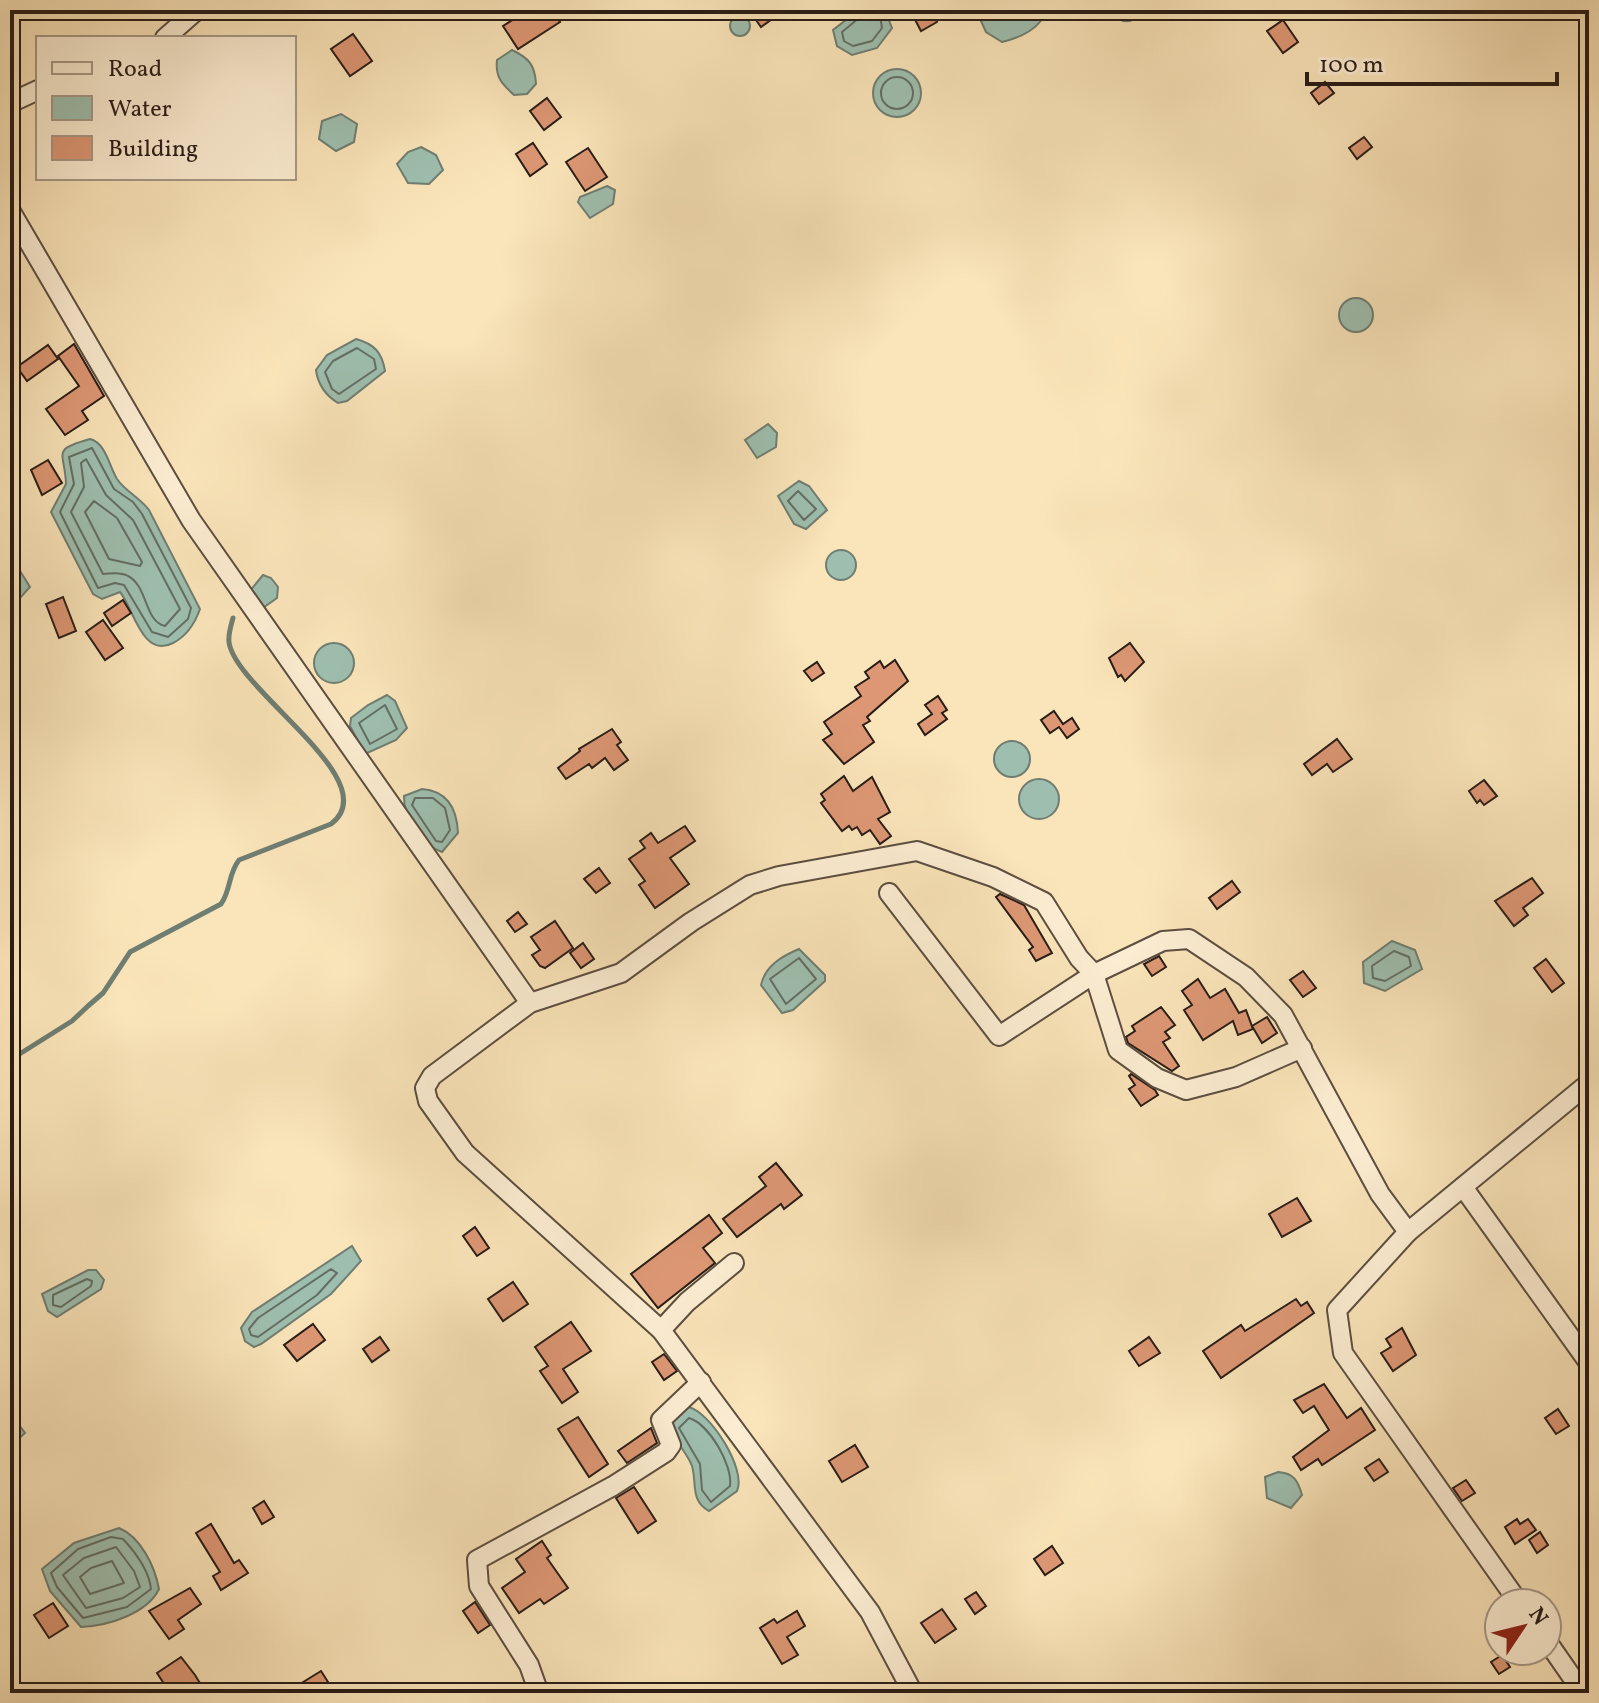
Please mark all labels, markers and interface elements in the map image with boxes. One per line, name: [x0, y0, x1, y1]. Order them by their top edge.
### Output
legend: [36, 36, 296, 180]
scale bar: [1307, 36, 1557, 86]
text: 100 m: [1319, 49, 1384, 83]
text: Road: [108, 53, 162, 87]
text: Water: [108, 93, 172, 127]
text: Building: [108, 133, 198, 167]
north arrow: [1483, 1587, 1563, 1667]
text: N: [1520, 1602, 1555, 1632]

